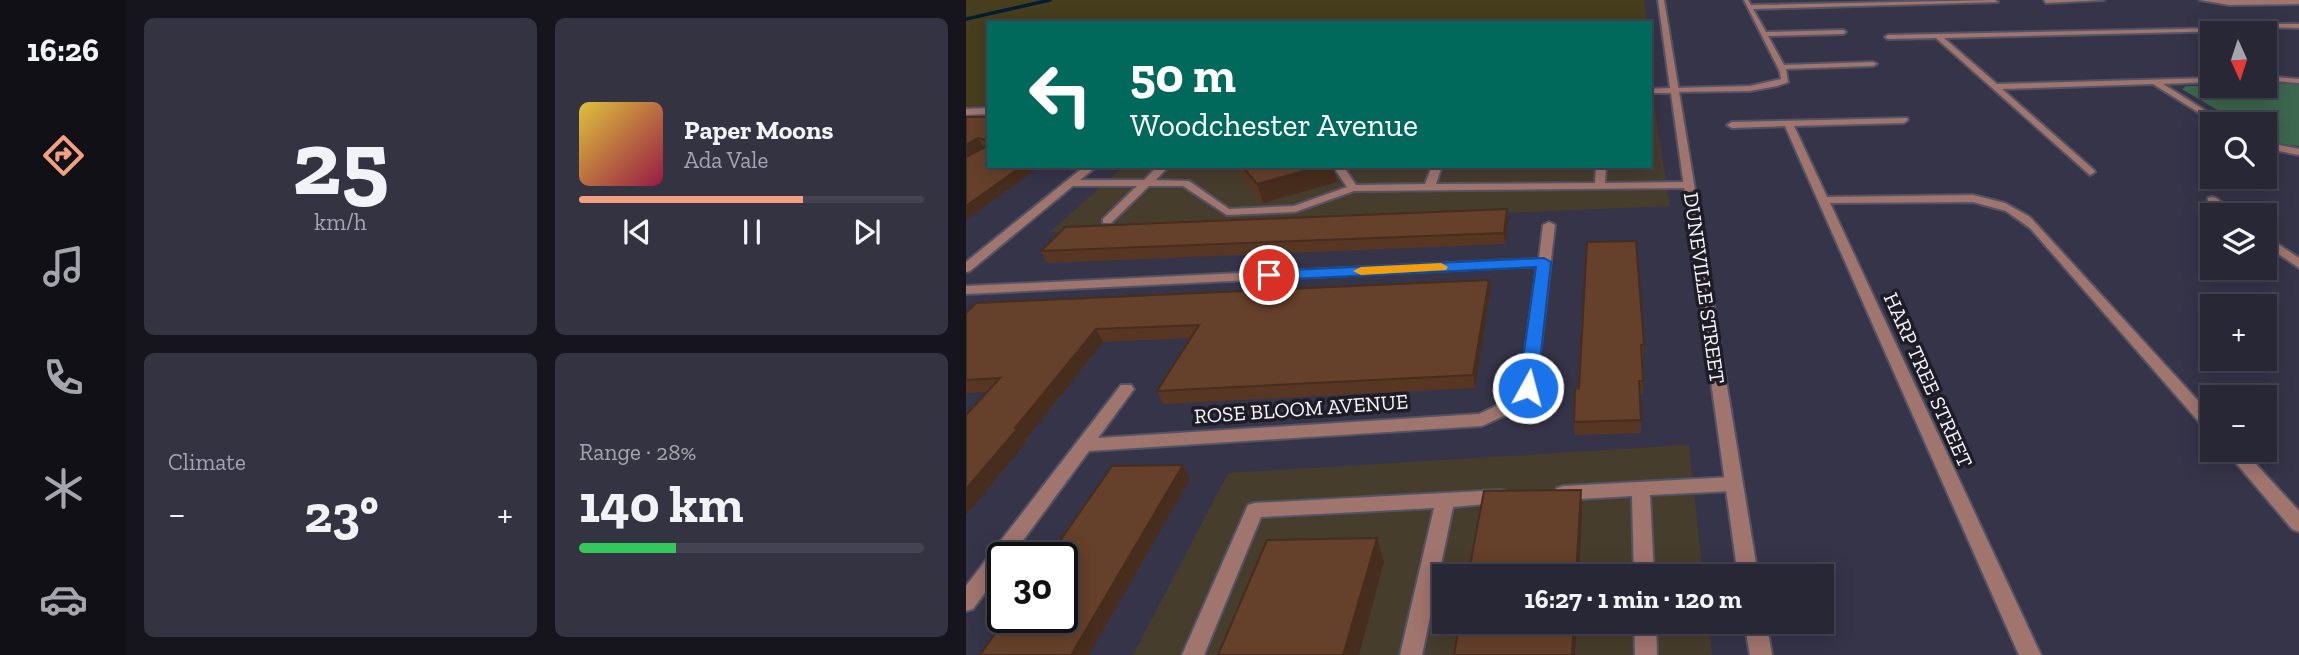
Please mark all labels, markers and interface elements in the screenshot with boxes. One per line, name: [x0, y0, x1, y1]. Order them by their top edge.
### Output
north arrow: [2200, 21, 2277, 98]
map controls: [2200, 21, 2277, 462]
text: 16:26: [27, 31, 99, 69]
text: 50 m: [1130, 46, 1236, 105]
icon: left: [1015, 49, 1106, 140]
text: Woodchester Avenue: [1130, 106, 1418, 144]
text: 25: [292, 108, 389, 217]
button: search: [2200, 112, 2277, 189]
text: Paper Moons: [684, 114, 833, 146]
icon: directions: [39, 131, 88, 180]
text: Ada Vale: [684, 146, 768, 174]
street label: DUNEVILLE STREET: [1679, 191, 1730, 385]
button: layers: [2200, 203, 2277, 280]
text: km/h: [314, 208, 367, 236]
icon: previous: [618, 213, 656, 251]
icon: pause: [733, 213, 771, 251]
icon: next: [848, 213, 886, 251]
icon: music: [39, 242, 88, 291]
pin: [1239, 245, 1299, 305]
icon: arrive: [1250, 256, 1288, 294]
street label: HARP TREE STREET: [1879, 289, 1978, 471]
button: +: [2200, 294, 2277, 371]
position arrow: [1491, 351, 1565, 425]
icon: phone: [39, 353, 88, 402]
button: −: [2200, 385, 2277, 462]
street label: ROSE BLOOM AVENUE: [1193, 389, 1409, 428]
text: Range · 28%: [579, 438, 696, 466]
text: Climate: [168, 448, 246, 476]
icon: climate: [39, 464, 88, 513]
text: 140 km: [579, 473, 744, 535]
text: 23°: [304, 483, 379, 545]
text: −: [168, 491, 186, 537]
text: +: [497, 491, 513, 537]
speed limit sign: 30: [987, 542, 1078, 633]
icon: car: [39, 575, 88, 624]
text: 16:27 · 1 min · 120 m: [1524, 583, 1742, 615]

